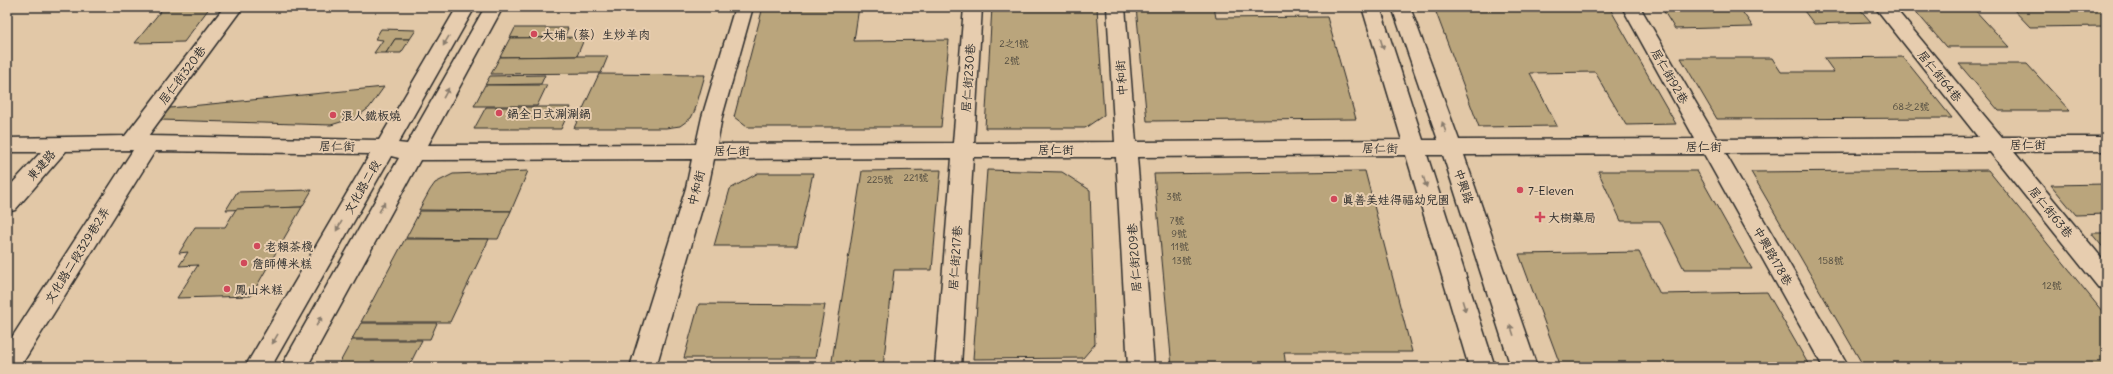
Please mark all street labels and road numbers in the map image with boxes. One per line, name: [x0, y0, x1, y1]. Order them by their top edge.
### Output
street label: 居仁街320巷: [155, 43, 209, 107]
street label: 居仁街230巷: [958, 43, 978, 113]
street label: 居仁街92巷: [1648, 46, 1692, 106]
street label: 居仁街64巷: [1915, 47, 1965, 105]
street label: 中和街: [1112, 60, 1130, 96]
street label: 居仁街: [2010, 137, 2046, 152]
street label: 居仁街: [319, 138, 355, 154]
street label: 居仁街: [1686, 139, 1722, 154]
street label: 居仁街: [1362, 140, 1398, 156]
street label: 居仁街: [1038, 142, 1074, 157]
street label: 居仁街: [714, 143, 750, 158]
street label: 東建路: [24, 146, 58, 184]
street label: 文化路二段: [341, 157, 383, 217]
street label: 中興路: [1451, 167, 1477, 205]
street label: 中和街: [684, 169, 708, 207]
street label: 居仁街63巷: [2026, 183, 2076, 241]
street label: 文化路二段329巷2弄: [41, 204, 113, 306]
street label: 居仁街209巷: [1124, 223, 1144, 293]
street label: 中興路178巷: [1750, 224, 1796, 288]
street label: 居仁街217巷: [945, 225, 965, 291]

